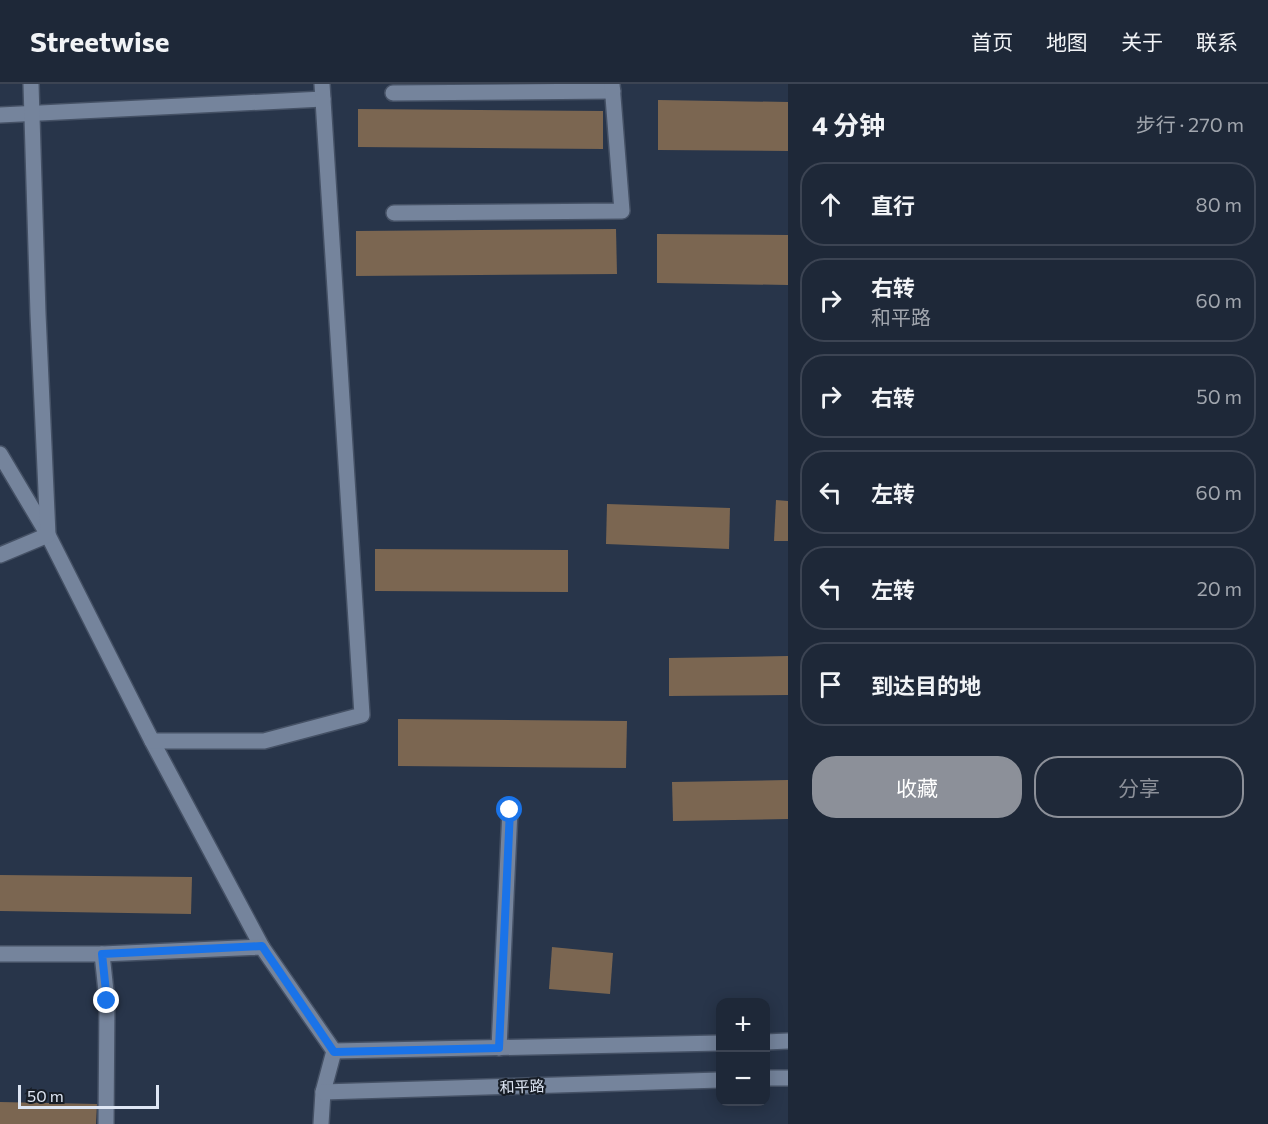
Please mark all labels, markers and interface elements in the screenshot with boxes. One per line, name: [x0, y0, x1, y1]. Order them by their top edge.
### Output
text: Streetwise: [30, 24, 170, 58]
text: 首页: [971, 29, 1013, 54]
text: 地图: [1046, 29, 1088, 54]
text: 关于: [1121, 29, 1163, 54]
text: 联系: [1196, 29, 1238, 54]
text: 4 分钟: [812, 109, 885, 140]
text: 步行 · 270 m: [1136, 112, 1244, 136]
icon: ahead: [814, 188, 847, 221]
text: 直行: [871, 192, 915, 219]
text: 80 m: [1196, 192, 1242, 216]
text: 右转: [871, 274, 915, 301]
icon: right: [814, 284, 847, 317]
text: 60 m: [1196, 288, 1242, 312]
text: 和平路: [871, 305, 931, 329]
icon: right: [814, 380, 847, 413]
text: 右转: [871, 384, 915, 411]
text: 50 m: [1196, 384, 1242, 408]
icon: left: [814, 476, 847, 509]
text: 左转: [871, 480, 915, 507]
text: 60 m: [1196, 480, 1242, 504]
icon: left: [814, 572, 847, 605]
text: 左转: [871, 576, 915, 603]
text: 20 m: [1197, 576, 1242, 600]
icon: arrive: [814, 668, 847, 701]
text: 到达目的地: [871, 672, 981, 699]
button: 收藏: [812, 756, 1022, 818]
button: 分享: [1034, 756, 1244, 818]
route start: [496, 796, 522, 822]
route end: [93, 987, 119, 1013]
map controls: [716, 998, 770, 1106]
button: +: [716, 998, 770, 1052]
button: −: [716, 1052, 770, 1106]
street label: 和平路: [499, 1076, 545, 1096]
scale bar: [18, 1082, 159, 1110]
text: 50 m: [27, 1086, 64, 1105]

